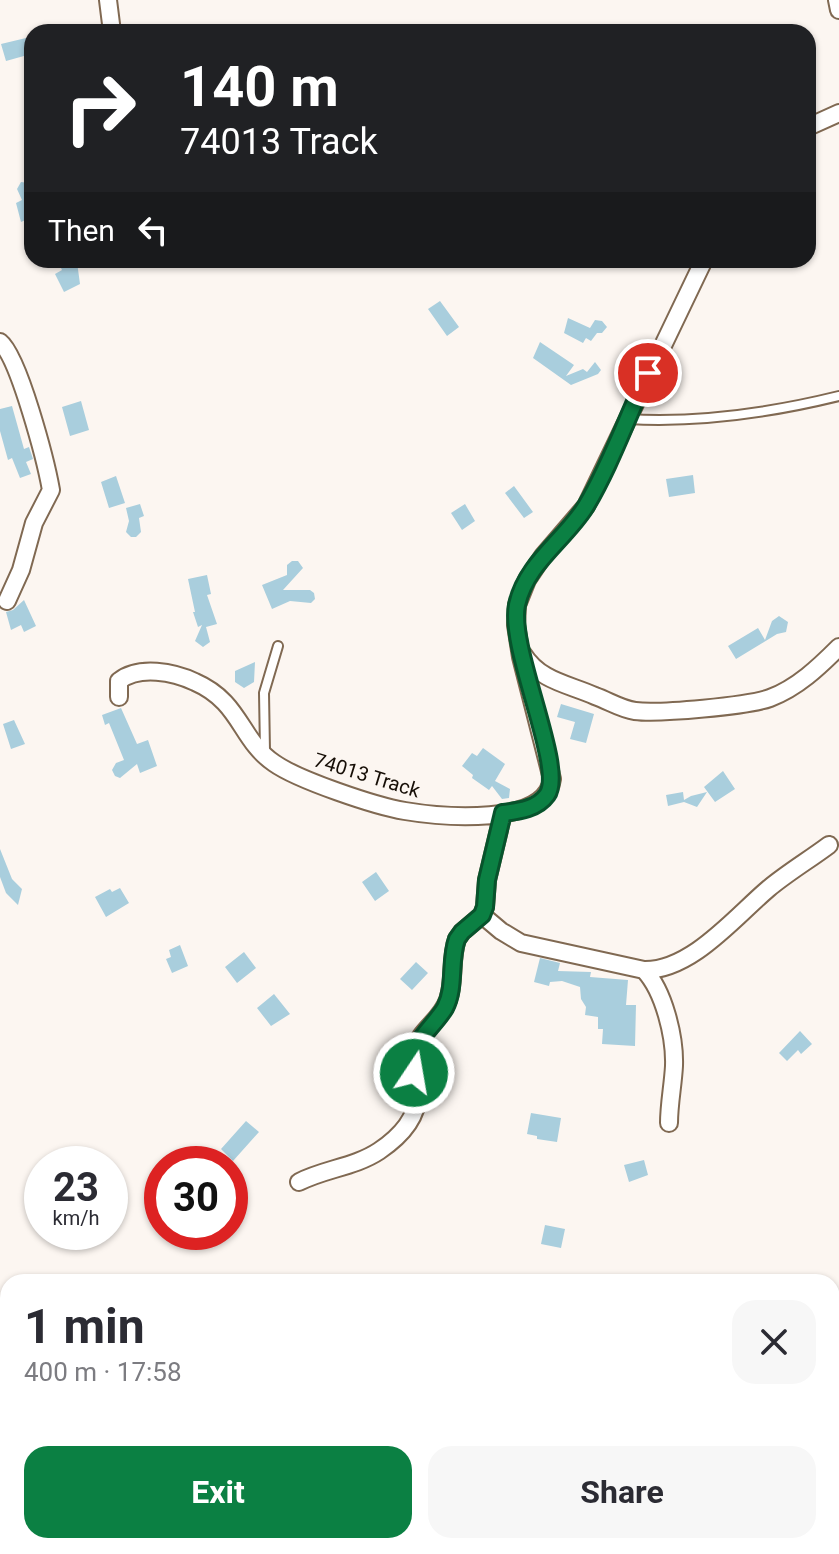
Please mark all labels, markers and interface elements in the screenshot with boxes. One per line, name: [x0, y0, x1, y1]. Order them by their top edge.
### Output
text: 140 m: [180, 54, 339, 120]
icon: right: [48, 56, 152, 160]
text: 74013 Track: [180, 121, 378, 163]
icon: left: [131, 208, 175, 252]
text: Then: [48, 213, 115, 248]
pin: [614, 339, 682, 407]
icon: arrive: [626, 351, 670, 395]
street label: 74013 Track: [311, 747, 424, 803]
position arrow: [372, 1031, 456, 1115]
speed limit sign: 30: [144, 1146, 248, 1250]
text: 23: [53, 1164, 99, 1211]
text: km/h: [53, 1206, 99, 1230]
text: 1 min: [24, 1298, 145, 1355]
button: close: [732, 1300, 816, 1384]
text: 400 m · 17:58: [24, 1357, 182, 1387]
button: Exit: [24, 1446, 412, 1538]
button: Share: [428, 1446, 816, 1538]

